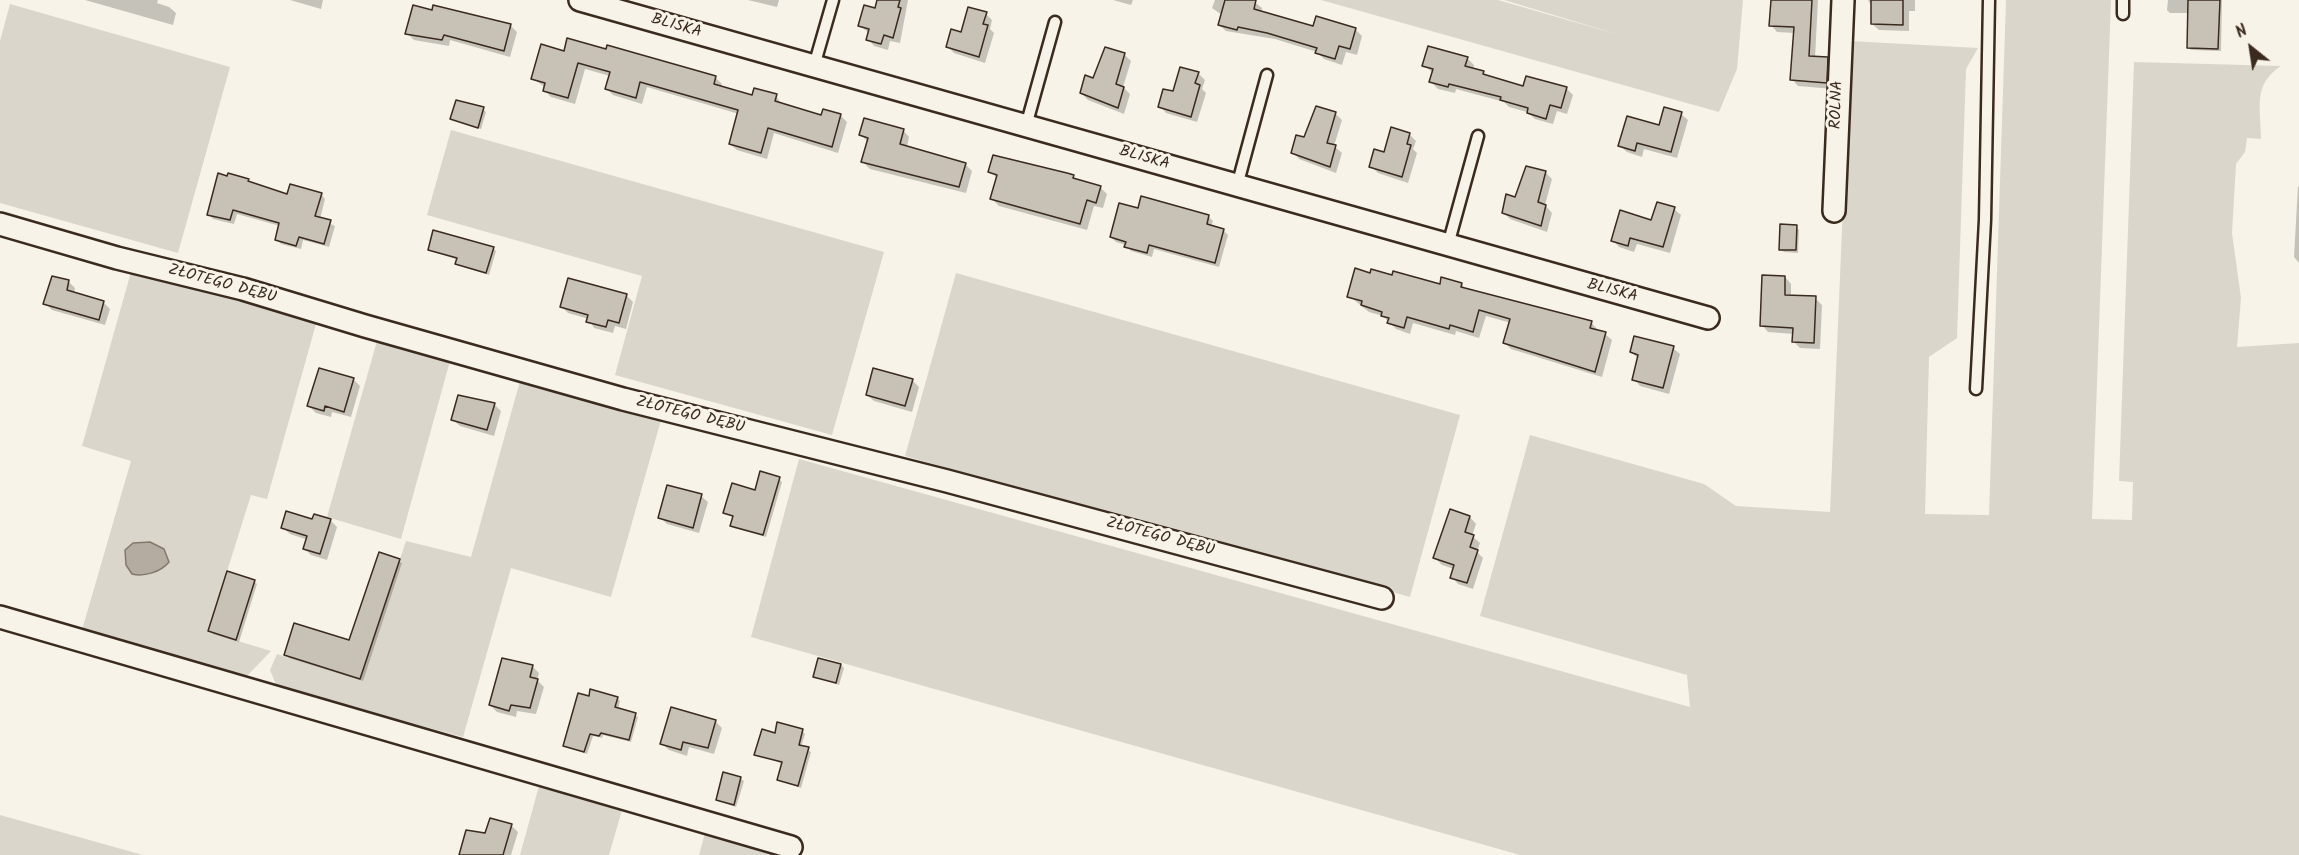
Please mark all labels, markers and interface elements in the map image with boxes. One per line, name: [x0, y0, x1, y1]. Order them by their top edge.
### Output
street label: BLISKA: [649, 11, 703, 43]
north arrow: [2221, 18, 2281, 78]
text: N: [2231, 19, 2252, 45]
street label: ROLNA: [1828, 80, 1848, 130]
street label: BLISKA: [1117, 143, 1171, 175]
street label: ZŁOTEGO DĘBU: [166, 261, 278, 309]
street label: BLISKA: [1585, 276, 1639, 308]
street label: ZŁOTEGO DĘBU: [634, 393, 746, 439]
street label: ZŁOTEGO DĘBU: [1104, 514, 1216, 562]

